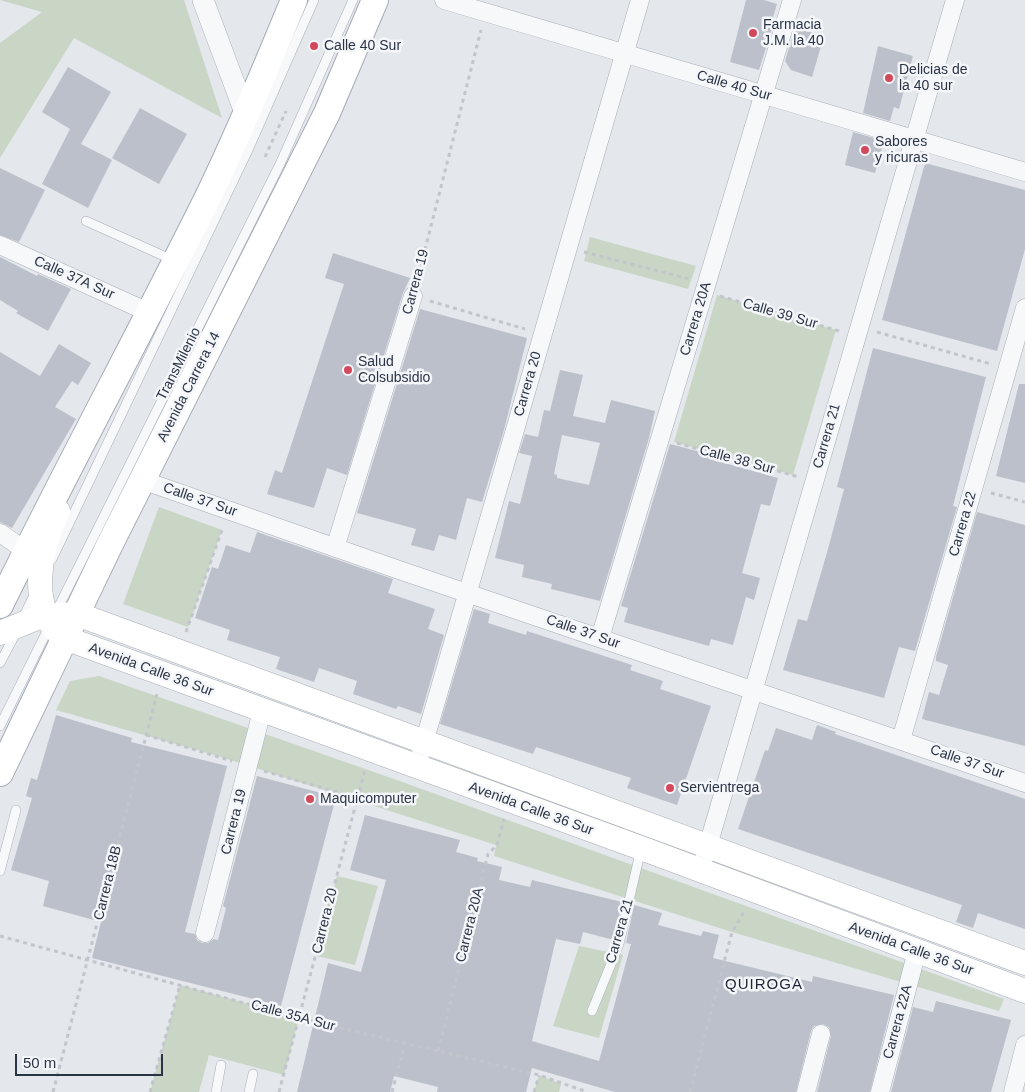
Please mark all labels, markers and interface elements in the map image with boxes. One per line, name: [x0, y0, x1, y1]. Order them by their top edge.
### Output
place label: Farmacia J.M. la 40: [763, 17, 824, 49]
marker: Farmacia J.M. la 40: [747, 27, 759, 39]
place label: Calle 40 Sur: [324, 38, 401, 54]
marker: Calle 40 Sur: [308, 40, 320, 52]
place label: Delicias de la 40 sur: [899, 62, 967, 94]
street label: Calle 40 Sur: [695, 67, 773, 105]
marker: Delicias de la 40 sur: [883, 72, 895, 84]
place label: Sabores y ricuras: [875, 134, 928, 166]
marker: Sabores y ricuras: [859, 144, 871, 156]
street label: Carrera 19: [399, 248, 433, 316]
street label: Calle 37A Sur: [31, 253, 117, 303]
street label: Carrera 20A: [677, 280, 715, 358]
street label: Calle 39 Sur: [741, 295, 819, 333]
street label: TransMilenio: [153, 325, 205, 403]
street label: Avenida Carrera 14: [154, 329, 224, 445]
street label: Carrera 20: [511, 350, 545, 418]
place label: Salud Colsubsidio: [358, 354, 430, 387]
marker: Salud Colsubsidio: [342, 364, 354, 376]
street label: Carrera 21: [810, 402, 844, 470]
street label: Calle 38 Sur: [698, 442, 776, 478]
street label: Calle 37 Sur: [161, 480, 239, 520]
street label: Carrera 22: [946, 490, 980, 558]
street label: Calle 37 Sur: [544, 612, 622, 652]
street label: Avenida Calle 36 Sur: [86, 640, 216, 700]
street label: Calle 37 Sur: [928, 742, 1006, 782]
street label: Avenida Calle 36 Sur: [466, 779, 596, 839]
place label: Servientrega: [680, 780, 759, 796]
marker: Servientrega: [664, 782, 676, 794]
street label: Carrera 19: [218, 788, 250, 856]
place label: Maquicomputer: [320, 791, 416, 807]
marker: Maquicomputer: [304, 793, 316, 805]
street label: Carrera 18B: [91, 844, 125, 922]
street label: Carrera 20A: [453, 886, 487, 964]
street label: Carrera 20: [309, 887, 341, 955]
street label: Carrera 21: [603, 897, 637, 965]
street label: Avenida Calle 36 Sur: [846, 919, 976, 979]
district label: QUIROGA: [724, 976, 804, 994]
street label: Carrera 22A: [880, 983, 916, 1061]
street label: Calle 35A Sur: [249, 997, 337, 1035]
scale bar: [18, 1044, 165, 1076]
text: 50 m: [23, 1054, 56, 1071]

